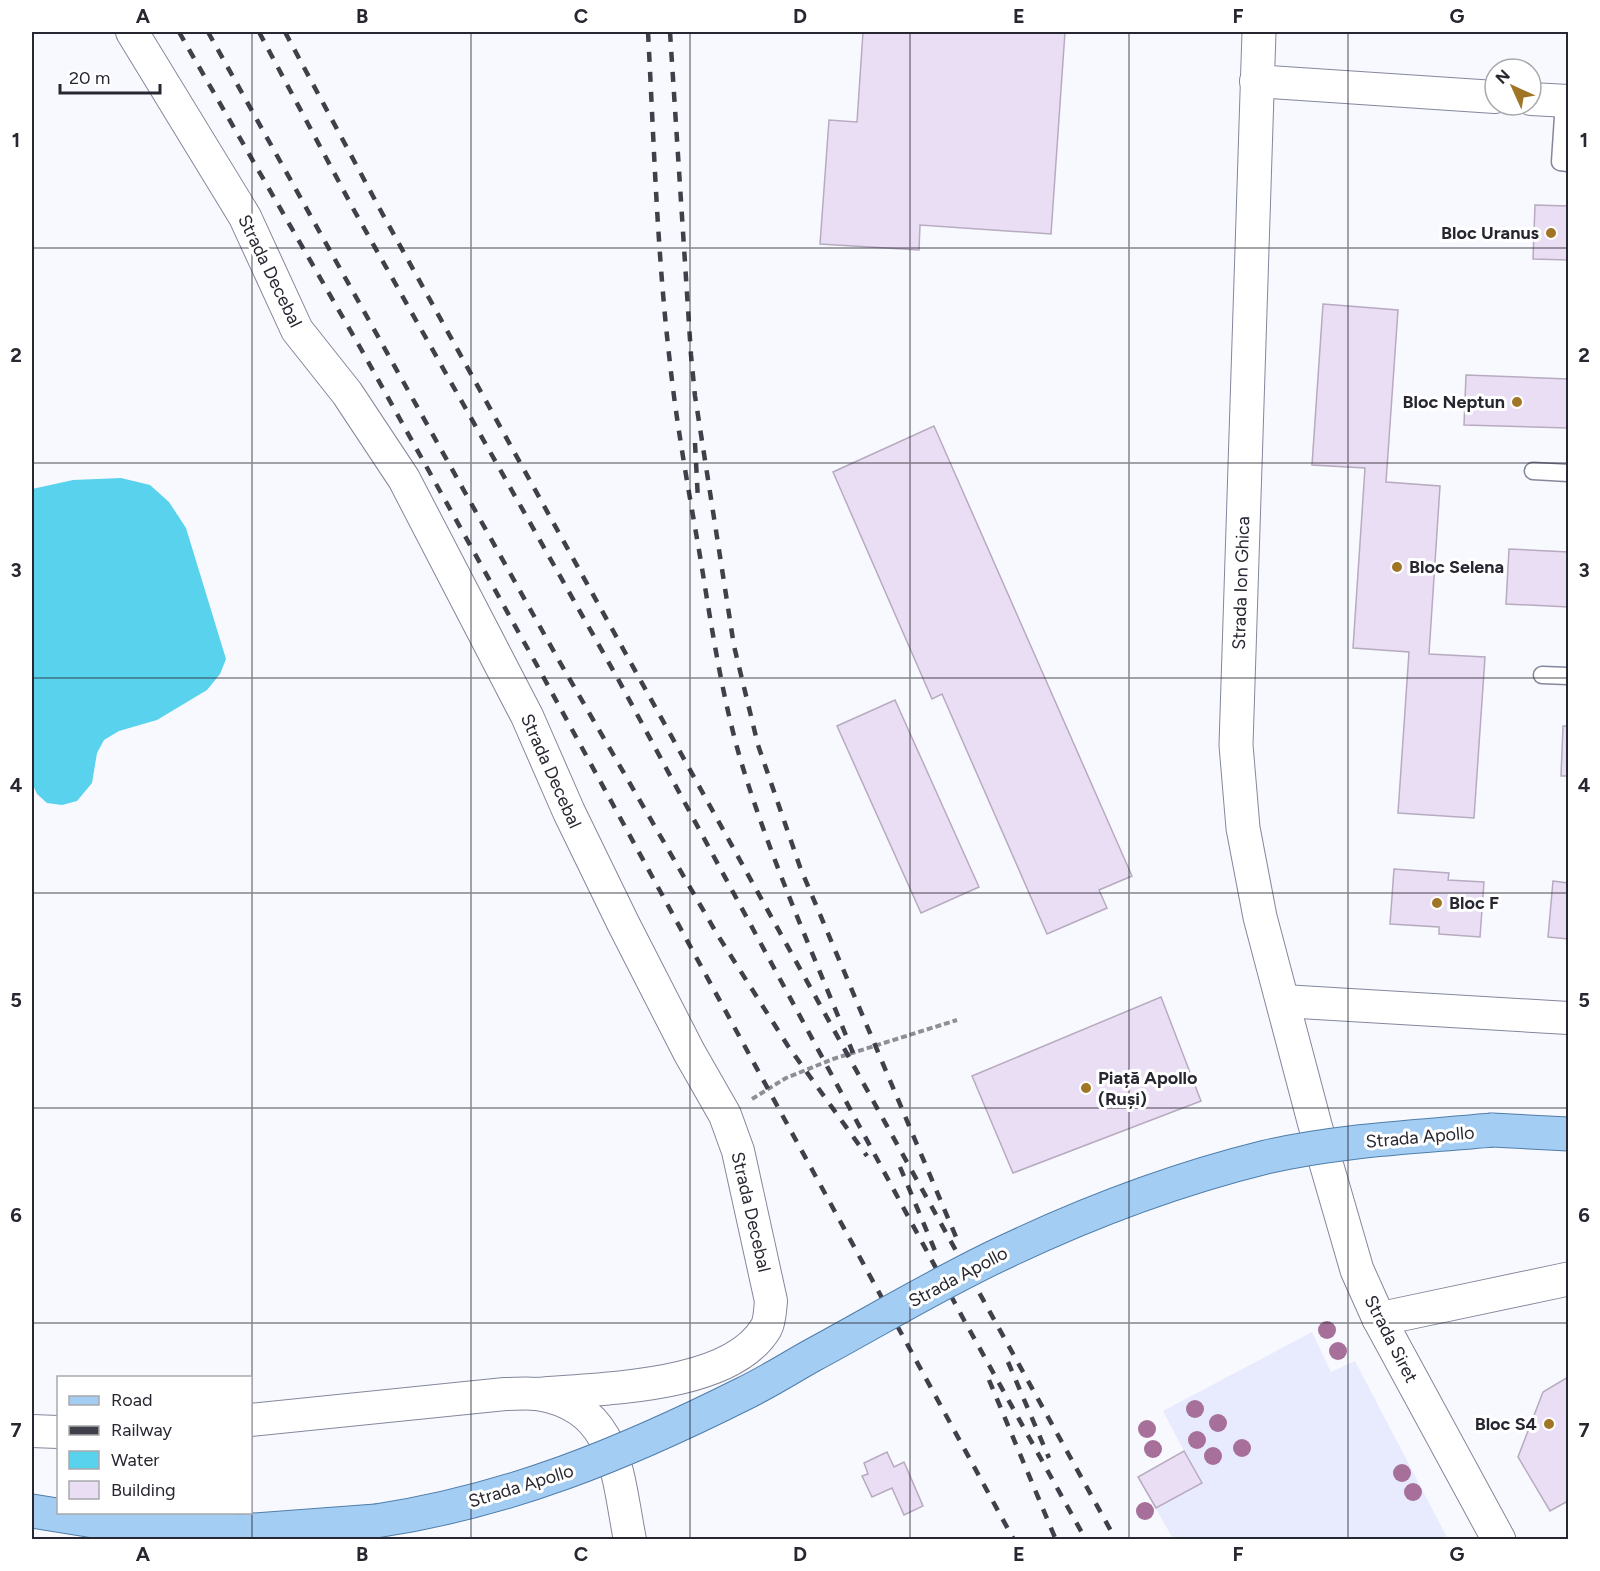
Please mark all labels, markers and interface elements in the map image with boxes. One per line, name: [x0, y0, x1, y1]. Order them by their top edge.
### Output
text: A: [136, 4, 151, 28]
text: B: [356, 4, 368, 28]
text: C: [574, 4, 588, 28]
text: D: [793, 4, 807, 28]
text: E: [1013, 4, 1025, 28]
text: F: [1232, 4, 1244, 28]
text: G: [1450, 4, 1465, 28]
scale bar: [60, 57, 160, 95]
north arrow: [1483, 57, 1543, 117]
text: N: [1492, 66, 1514, 88]
text: 20 m: [69, 67, 110, 89]
text: 1: [12, 128, 20, 152]
text: 1: [1580, 128, 1588, 152]
street label: Strada Decebal: [233, 211, 307, 331]
place label: Bloc Uranus: [1441, 222, 1540, 244]
marker: Bloc Uranus: [1544, 226, 1558, 240]
text: 2: [10, 343, 22, 367]
text: 2: [1578, 343, 1590, 367]
place label: Bloc Neptun: [1403, 391, 1505, 413]
marker: Bloc Neptun: [1510, 395, 1524, 409]
street label: Strada Ion Ghica: [1228, 516, 1254, 650]
place label: Bloc Selena: [1409, 556, 1504, 578]
text: 3: [10, 558, 22, 582]
text: 3: [1578, 558, 1590, 582]
marker: Bloc Selena: [1390, 560, 1404, 574]
street label: Strada Decebal: [516, 710, 586, 832]
text: 4: [10, 773, 23, 797]
text: 4: [1578, 773, 1591, 797]
place label: Bloc F: [1449, 892, 1499, 914]
marker: Bloc F: [1430, 896, 1444, 910]
text: 5: [10, 988, 22, 1012]
text: 5: [1578, 988, 1590, 1012]
place label: Piață Apollo (Ruși): [1098, 1067, 1197, 1110]
marker: Piață Apollo (Ruși): [1079, 1081, 1093, 1095]
street label: Strada Apollo: [1365, 1121, 1475, 1153]
street label: Strada Decebal: [726, 1150, 776, 1274]
text: 6: [10, 1203, 22, 1227]
text: 6: [1578, 1203, 1590, 1227]
street label: Strada Apollo: [905, 1242, 1011, 1312]
street label: Strada Siret: [1360, 1292, 1423, 1387]
legend: [57, 1376, 252, 1514]
text: Road: [111, 1389, 152, 1411]
place label: Bloc S4: [1475, 1413, 1537, 1435]
marker: Bloc S4: [1542, 1417, 1556, 1431]
text: 7: [10, 1418, 22, 1442]
text: 7: [1578, 1418, 1590, 1442]
text: Railway: [111, 1419, 173, 1441]
text: Water: [111, 1449, 159, 1471]
street label: Strada Apollo: [466, 1460, 576, 1512]
text: Building: [111, 1479, 176, 1501]
text: A: [136, 1542, 151, 1566]
text: B: [356, 1542, 368, 1566]
text: C: [574, 1542, 588, 1566]
text: D: [793, 1542, 807, 1566]
text: E: [1013, 1542, 1025, 1566]
text: F: [1232, 1542, 1244, 1566]
text: G: [1450, 1542, 1465, 1566]

